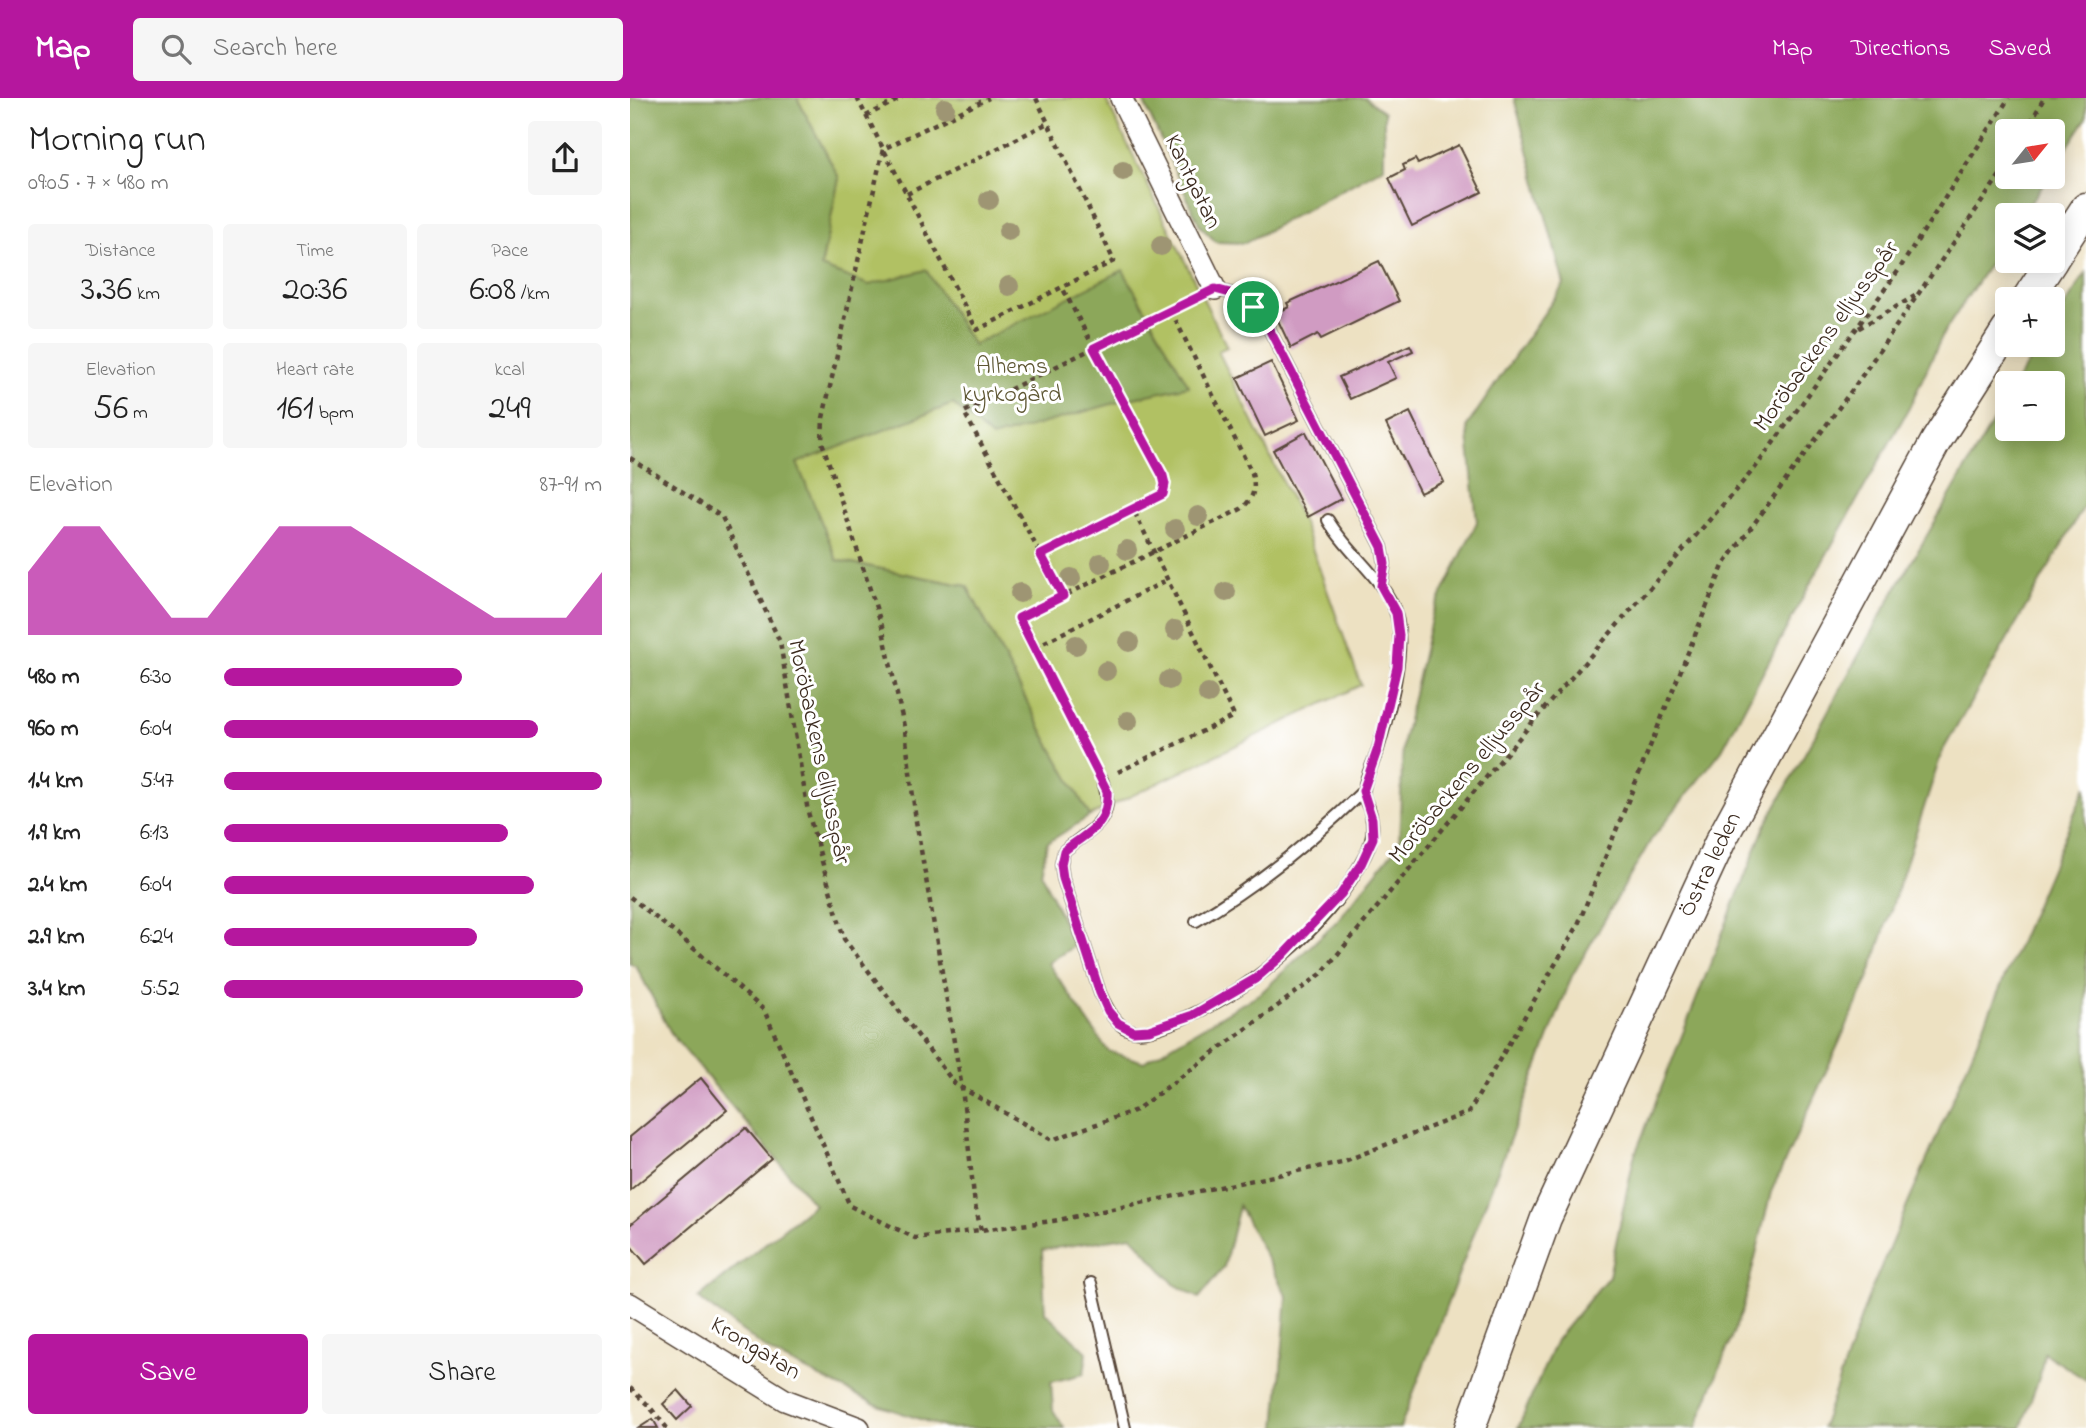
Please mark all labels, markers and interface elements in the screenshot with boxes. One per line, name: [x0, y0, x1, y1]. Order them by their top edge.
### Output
search box: [133, 18, 623, 81]
text: Map: [35, 25, 91, 73]
icon: search: [157, 30, 195, 68]
text: Search here: [213, 30, 337, 68]
text: Map: [1772, 32, 1813, 67]
text: Directions: [1851, 32, 1950, 67]
text: Saved: [1988, 32, 2051, 67]
text: Morning run: [28, 113, 206, 169]
north arrow: [1995, 119, 2065, 189]
map controls: [1995, 119, 2065, 441]
button: share: [528, 121, 602, 195]
street label: Kantgatan: [1154, 129, 1230, 235]
text: 09:05 · 7 × 480 m: [28, 167, 169, 200]
button: layers: [1995, 203, 2065, 273]
street label: Moröbackens elljusspår: [1746, 234, 1909, 440]
text: Distance: [85, 238, 155, 265]
text: Time: [296, 238, 334, 265]
text: Pace: [491, 238, 528, 265]
text: 3.36: [81, 265, 132, 316]
text: 20:36: [282, 265, 348, 316]
text: 6:08: [469, 265, 516, 316]
pin: [1223, 277, 1283, 337]
text: km: [132, 281, 160, 308]
text: /km: [516, 281, 550, 308]
button: +: [1995, 287, 2065, 357]
icon: arrive: [1234, 288, 1272, 326]
park label: Alhems kyrkogård: [963, 350, 1062, 414]
text: Elevation: [85, 357, 155, 384]
text: Heart rate: [276, 357, 354, 384]
text: kcal: [495, 357, 525, 384]
button: −: [1995, 371, 2065, 441]
text: 56: [93, 384, 128, 435]
text: 161: [276, 384, 314, 435]
text: 249: [488, 384, 531, 435]
text: m: [128, 400, 148, 427]
text: bpm: [314, 400, 354, 427]
text: Elevation: [28, 469, 113, 502]
text: 87–91 m: [539, 469, 602, 502]
street label: Moröbackens elljusspår: [777, 636, 859, 868]
text: 480 m: [28, 661, 80, 694]
text: 6:30: [140, 661, 172, 694]
street label: Moröbackens elljusspår: [1381, 674, 1555, 872]
text: 960 m: [28, 713, 79, 746]
text: 6:04: [140, 713, 172, 746]
text: 1.4 km: [28, 765, 83, 798]
text: 5:47: [140, 765, 174, 798]
street label: Östra leden: [1670, 806, 1752, 924]
text: 1.9 km: [28, 817, 81, 850]
text: 6:13: [140, 817, 169, 850]
text: 2.4 km: [28, 869, 87, 902]
text: 6:04: [140, 869, 172, 902]
text: 2.9 km: [28, 921, 85, 954]
text: 6:24: [140, 921, 173, 954]
text: 3.4 km: [28, 973, 85, 1006]
text: 5:52: [140, 973, 180, 1006]
street label: Krongatan: [703, 1308, 807, 1390]
button: Save: [28, 1334, 308, 1414]
button: Share: [322, 1334, 602, 1414]

